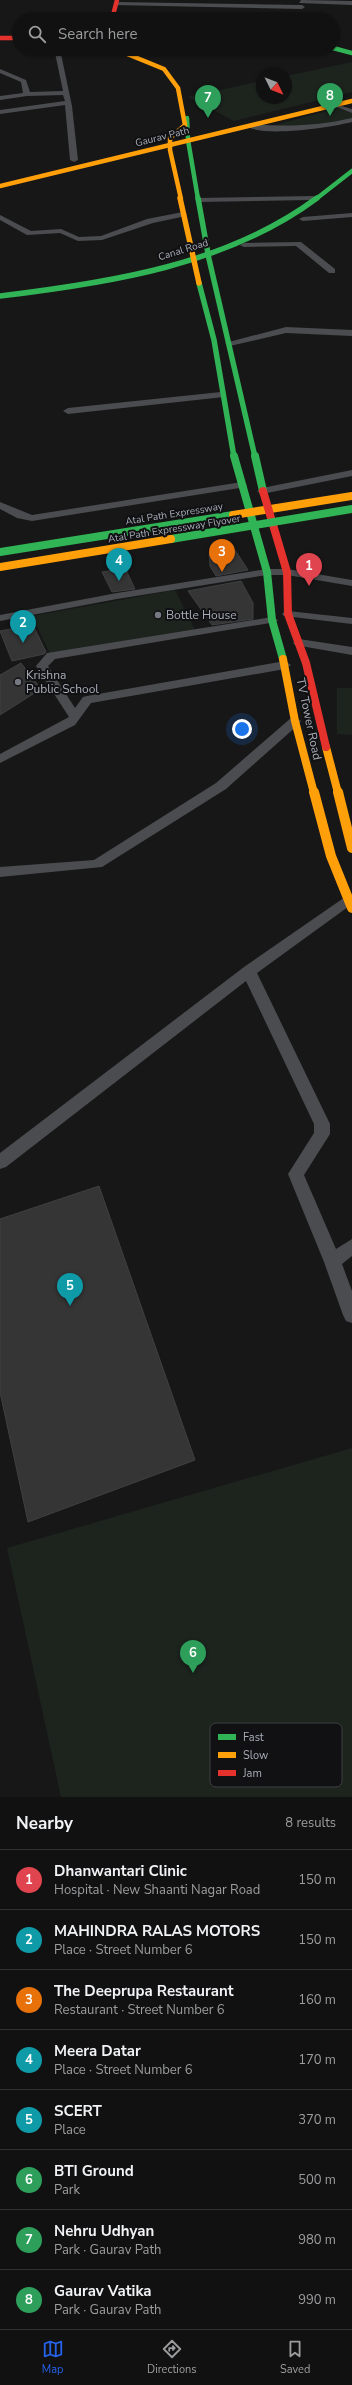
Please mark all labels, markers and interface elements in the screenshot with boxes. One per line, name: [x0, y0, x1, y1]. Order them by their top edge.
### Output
search box: [12, 12, 340, 56]
icon: search: [26, 23, 48, 45]
text: Search here: [58, 24, 138, 44]
north arrow: [256, 68, 292, 104]
pin: 8: [317, 83, 343, 116]
pin: 7: [195, 85, 221, 118]
street label: Gaurav Path: [134, 123, 191, 150]
street label: Canal Road: [157, 236, 210, 264]
street label: Atal Path Expressway: [124, 499, 225, 529]
street label: Atal Path Expressway Flyover: [107, 512, 242, 546]
pin: 3: [209, 539, 235, 572]
pin: 4: [106, 548, 132, 581]
pin: 1: [296, 553, 322, 586]
place label: Bottle House: [166, 607, 237, 623]
pin: 2: [10, 610, 36, 643]
marker: Bottle House: [153, 610, 163, 620]
place label: Krishna Public School: [26, 667, 99, 697]
marker: Krishna Public School: [13, 677, 23, 687]
street label: TV Tower Road: [293, 677, 325, 761]
your location: [232, 719, 252, 739]
pin: 5: [57, 1273, 83, 1306]
pin: 6: [180, 1640, 206, 1673]
legend: [210, 1723, 342, 1787]
text: Fast: [243, 1730, 264, 1745]
text: Slow: [243, 1748, 268, 1763]
text: Jam: [242, 1766, 262, 1781]
text: Nearby: [16, 1812, 73, 1835]
text: 8 results: [285, 1814, 336, 1832]
text: Dhanwantari Clinic: [54, 1861, 187, 1881]
text: 1: [25, 1871, 33, 1889]
text: 150 m: [298, 1871, 336, 1889]
text: Hospital · New Shaanti Nagar Road: [54, 1881, 260, 1899]
text: MAHINDRA RALAS MOTORS: [54, 1921, 260, 1941]
text: 2: [25, 1931, 33, 1949]
text: 150 m: [298, 1931, 336, 1949]
text: Place · Street Number 6: [54, 1941, 193, 1959]
text: The Deeprupa Restaurant: [54, 1981, 233, 2001]
text: 3: [25, 1991, 33, 2009]
text: 160 m: [298, 1991, 336, 2009]
text: Restaurant · Street Number 6: [54, 2001, 225, 2019]
text: Meera Datar: [54, 2041, 141, 2061]
text: 4: [25, 2051, 33, 2069]
text: 170 m: [298, 2051, 336, 2069]
text: Place · Street Number 6: [54, 2061, 193, 2079]
text: SCERT: [54, 2101, 102, 2121]
text: 5: [25, 2111, 33, 2129]
text: 370 m: [298, 2111, 336, 2129]
text: Place: [54, 2121, 86, 2139]
text: BTI Ground: [54, 2161, 134, 2181]
text: 6: [25, 2171, 33, 2189]
text: 500 m: [298, 2171, 336, 2189]
text: Park: [54, 2181, 80, 2199]
text: Nehru Udhyan: [54, 2221, 154, 2241]
text: 7: [25, 2231, 33, 2249]
text: 980 m: [298, 2231, 336, 2249]
text: Park · Gaurav Path: [54, 2241, 161, 2259]
text: Gaurav Vatika: [54, 2281, 152, 2301]
text: 8: [25, 2291, 33, 2309]
text: 990 m: [298, 2291, 336, 2309]
text: Park · Gaurav Path: [54, 2301, 161, 2319]
tab: Map: [42, 2338, 64, 2377]
tab: Directions: [147, 2338, 197, 2377]
tab: Saved: [280, 2338, 310, 2377]

